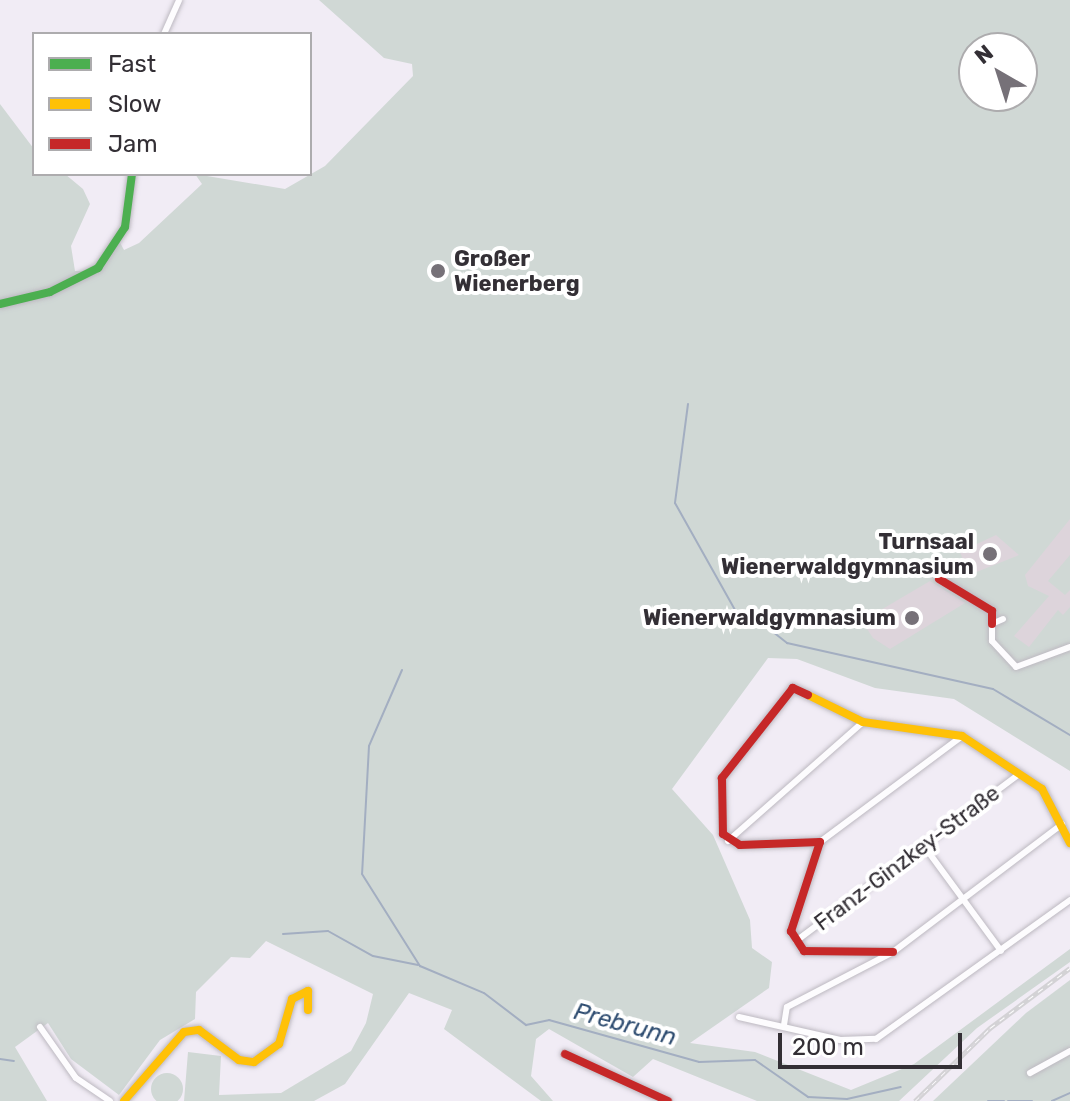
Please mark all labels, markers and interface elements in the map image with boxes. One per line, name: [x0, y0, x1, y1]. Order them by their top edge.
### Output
legend: [32, 32, 312, 176]
north arrow: [958, 32, 1038, 112]
text: N: [969, 39, 998, 70]
text: Fast: [108, 50, 156, 78]
text: Slow: [108, 90, 161, 118]
text: Jam: [108, 130, 158, 158]
place label: Großer Wienerberg: [454, 245, 580, 296]
marker: Großer Wienerberg: [429, 262, 447, 280]
place label: Turnsaal Wienerwaldgymnasium: [721, 528, 974, 580]
marker: Turnsaal Wienerwaldgymnasium: [981, 545, 999, 563]
place label: Wienerwaldgymnasium: [643, 605, 896, 631]
marker: Wienerwaldgymnasium: [903, 609, 921, 627]
street label: Franz-Ginzkey-Straße: [809, 780, 1005, 936]
water label: Prebrunn: [571, 998, 679, 1052]
scale bar: [782, 1017, 966, 1067]
text: 200 m: [792, 1033, 864, 1061]

